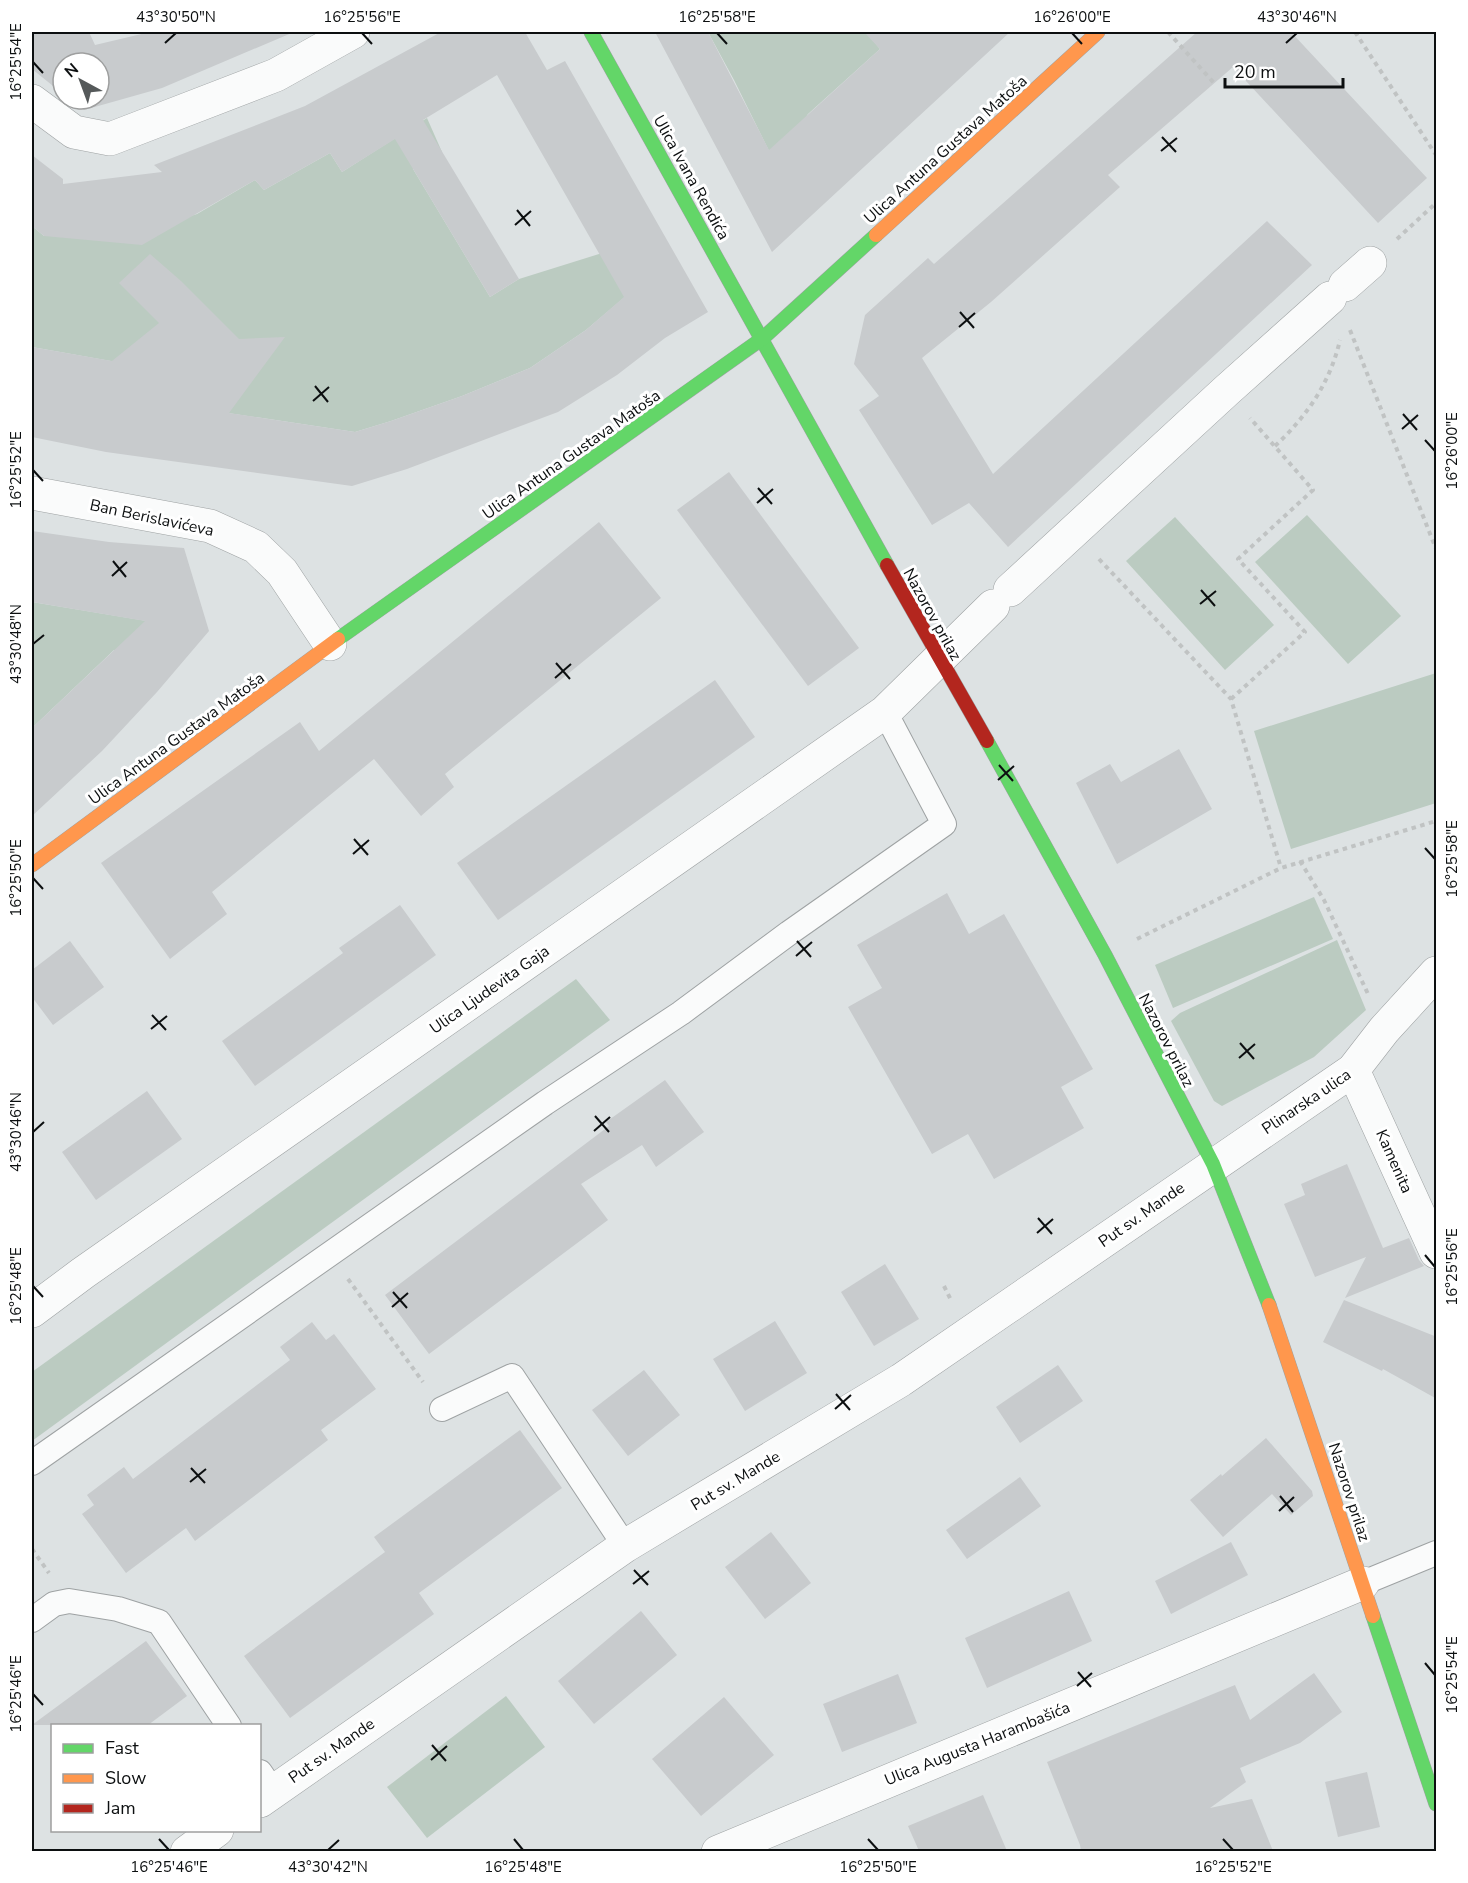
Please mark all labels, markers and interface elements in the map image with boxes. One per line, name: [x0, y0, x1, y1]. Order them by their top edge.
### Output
text: 43°30'50"N: [136, 7, 216, 27]
text: 16°25'56"E: [323, 7, 401, 27]
text: 16°25'58"E: [678, 7, 756, 27]
text: 16°26'00"E: [1033, 7, 1111, 27]
text: 43°30'46"N: [1257, 7, 1337, 27]
text: 16°25'54"E: [6, 23, 26, 101]
north arrow: [51, 51, 111, 111]
scale bar: [1225, 51, 1344, 89]
text: N: [60, 58, 84, 83]
text: 20 m: [1234, 60, 1276, 84]
street label: Ulica Antuna Gustava Matoša: [859, 70, 1032, 229]
street label: Ulica Ivana Rendića: [648, 111, 735, 244]
street label: Ulica Antuna Gustava Matoša: [478, 385, 665, 525]
text: 16°26'00"E: [1442, 412, 1462, 490]
text: 16°25'52"E: [6, 431, 26, 509]
street label: Ban Berislavićeva: [88, 494, 216, 542]
street label: Nazorov prilaz: [898, 564, 967, 665]
text: 43°30'48"N: [6, 604, 26, 684]
street label: Ulica Antuna Gustava Matoša: [84, 667, 269, 810]
text: 16°25'58"E: [1442, 820, 1462, 898]
text: 16°25'50"E: [6, 839, 26, 917]
street label: Ulica Ljudevita Gaja: [425, 940, 554, 1039]
street label: Nazorov prilaz: [1133, 990, 1199, 1091]
street label: Plinarska ulica: [1258, 1064, 1356, 1140]
text: 43°30'46"N: [6, 1092, 26, 1172]
street label: Kamenita: [1370, 1126, 1418, 1197]
street label: Put sv. Mande: [1094, 1177, 1189, 1253]
text: 16°25'56"E: [1442, 1228, 1462, 1306]
text: 16°25'48"E: [6, 1247, 26, 1325]
street label: Nazorov prilaz: [1323, 1440, 1375, 1545]
street label: Put sv. Mande: [687, 1446, 784, 1516]
text: 16°25'54"E: [1442, 1636, 1462, 1714]
text: 16°25'46"E: [6, 1655, 26, 1733]
street label: Ulica Augusta Harambašića: [881, 1697, 1073, 1791]
street label: Put sv. Mande: [284, 1713, 379, 1789]
legend: [51, 1724, 261, 1832]
text: Fast: [105, 1736, 140, 1760]
text: Slow: [105, 1766, 146, 1790]
text: Jam: [104, 1796, 136, 1820]
text: 16°25'46"E: [130, 1857, 208, 1877]
text: 43°30'42"N: [288, 1857, 368, 1877]
text: 16°25'48"E: [484, 1857, 562, 1877]
text: 16°25'50"E: [839, 1857, 917, 1877]
text: 16°25'52"E: [1194, 1857, 1272, 1877]

